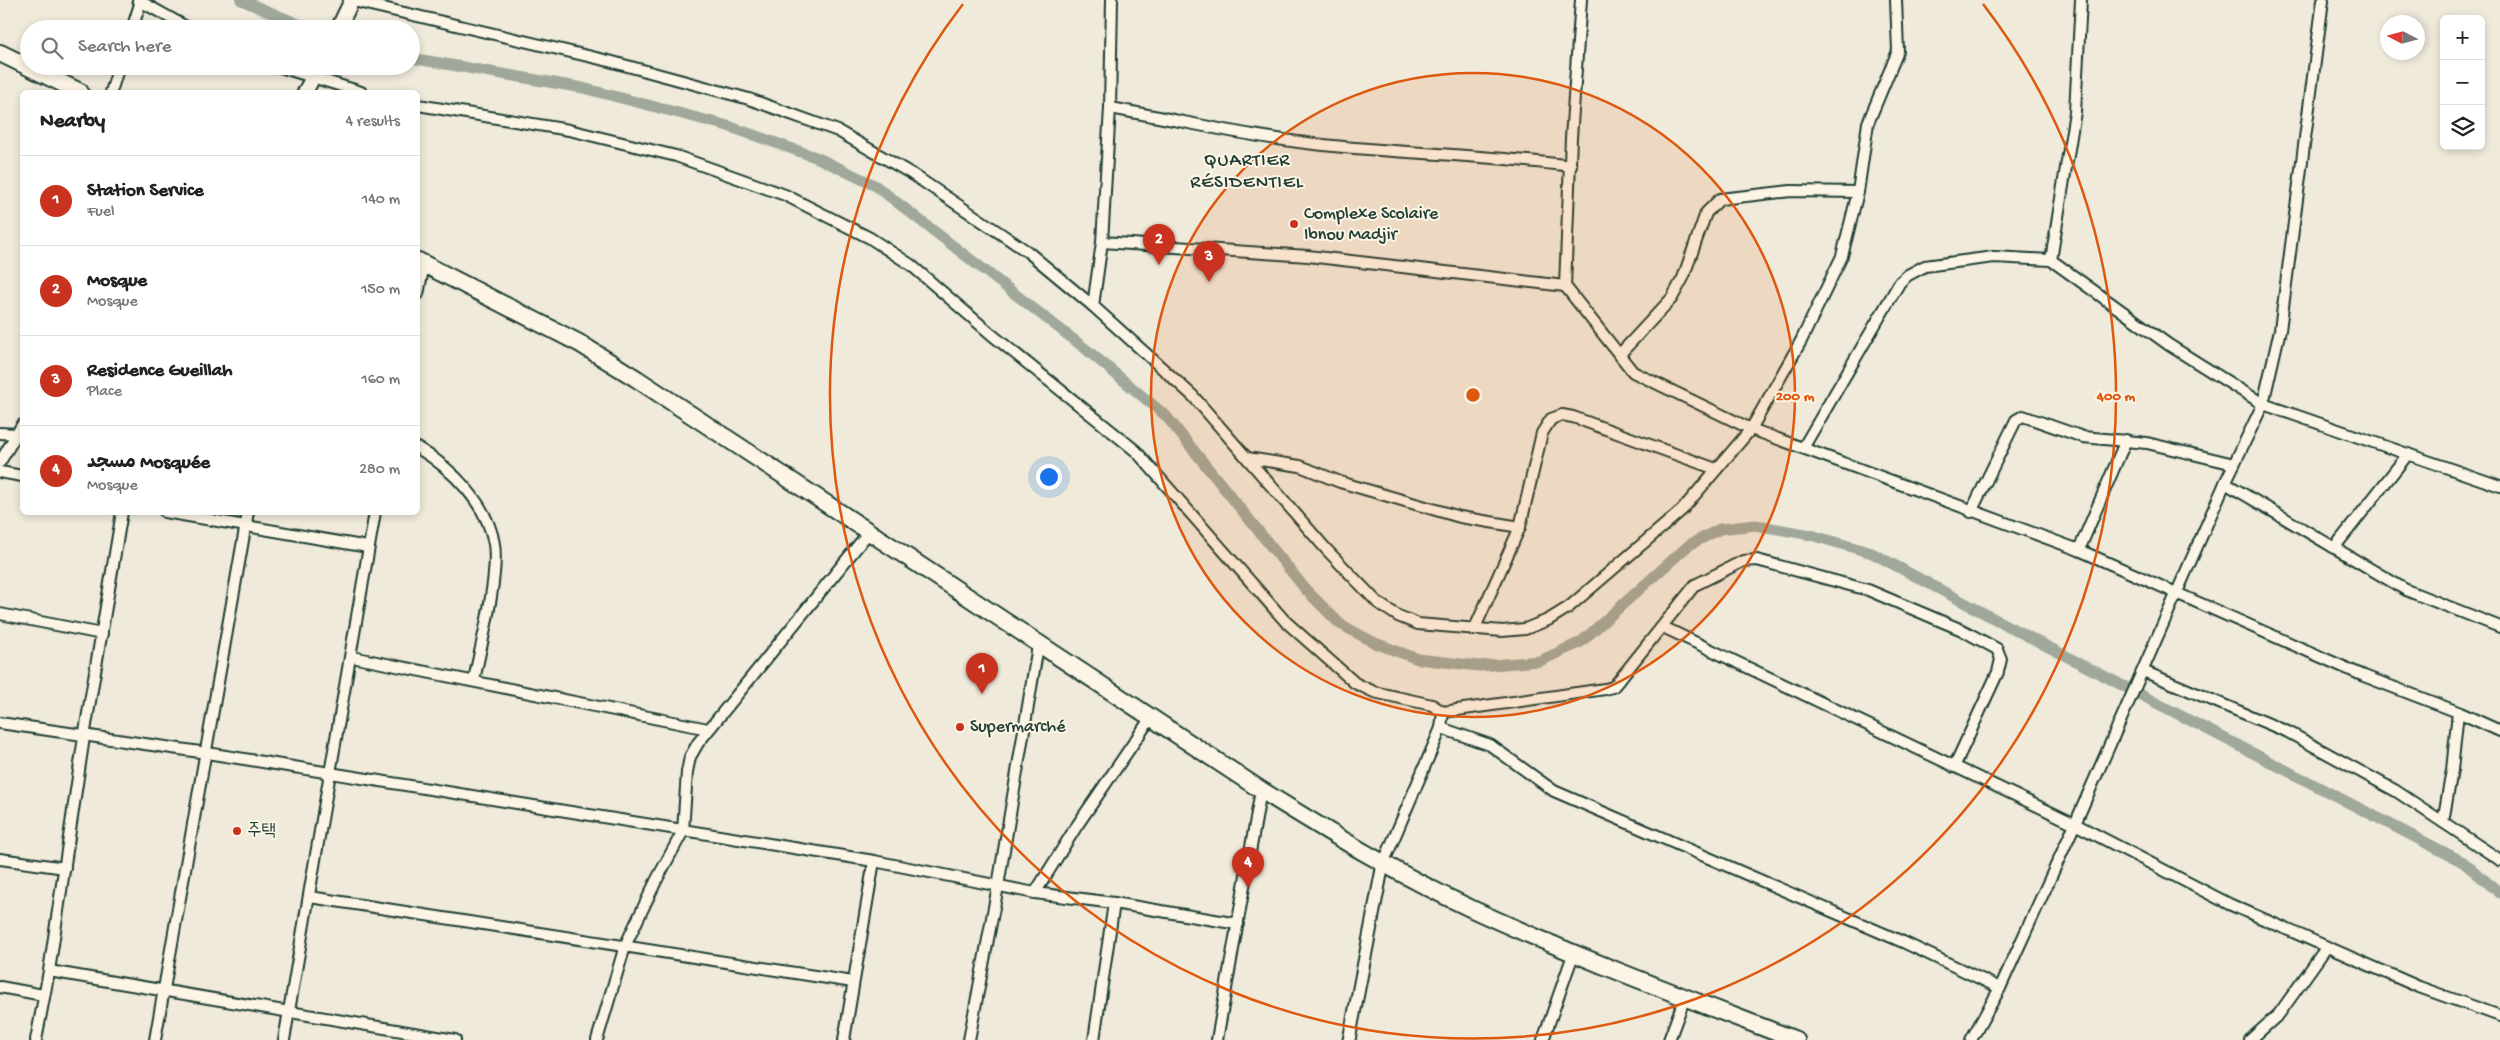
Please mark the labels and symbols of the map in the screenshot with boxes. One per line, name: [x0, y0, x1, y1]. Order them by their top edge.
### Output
north arrow: [2380, 15, 2425, 60]
district label: QUARTIER RÉSIDENTIEL: [1190, 150, 1304, 195]
place label: Complexe Scolaire Ibnou Madjir: [1304, 204, 1439, 246]
marker: Complexe Scolaire Ibnou Madjir: [1288, 218, 1300, 230]
pin: 2: [1143, 224, 1175, 265]
pin: 3: [1193, 241, 1225, 282]
centre of rings: [1464, 386, 1482, 404]
text: 200 m: [1776, 388, 1815, 406]
text: 400 m: [2096, 388, 2136, 406]
your location: [1036, 464, 1062, 490]
pin: 1: [966, 653, 998, 694]
place label: Supermarché: [970, 717, 1066, 738]
marker: Supermarché: [954, 721, 966, 733]
place label: 주택: [247, 821, 276, 842]
marker: 주택: [231, 825, 243, 837]
pin: 4: [1232, 847, 1264, 888]

